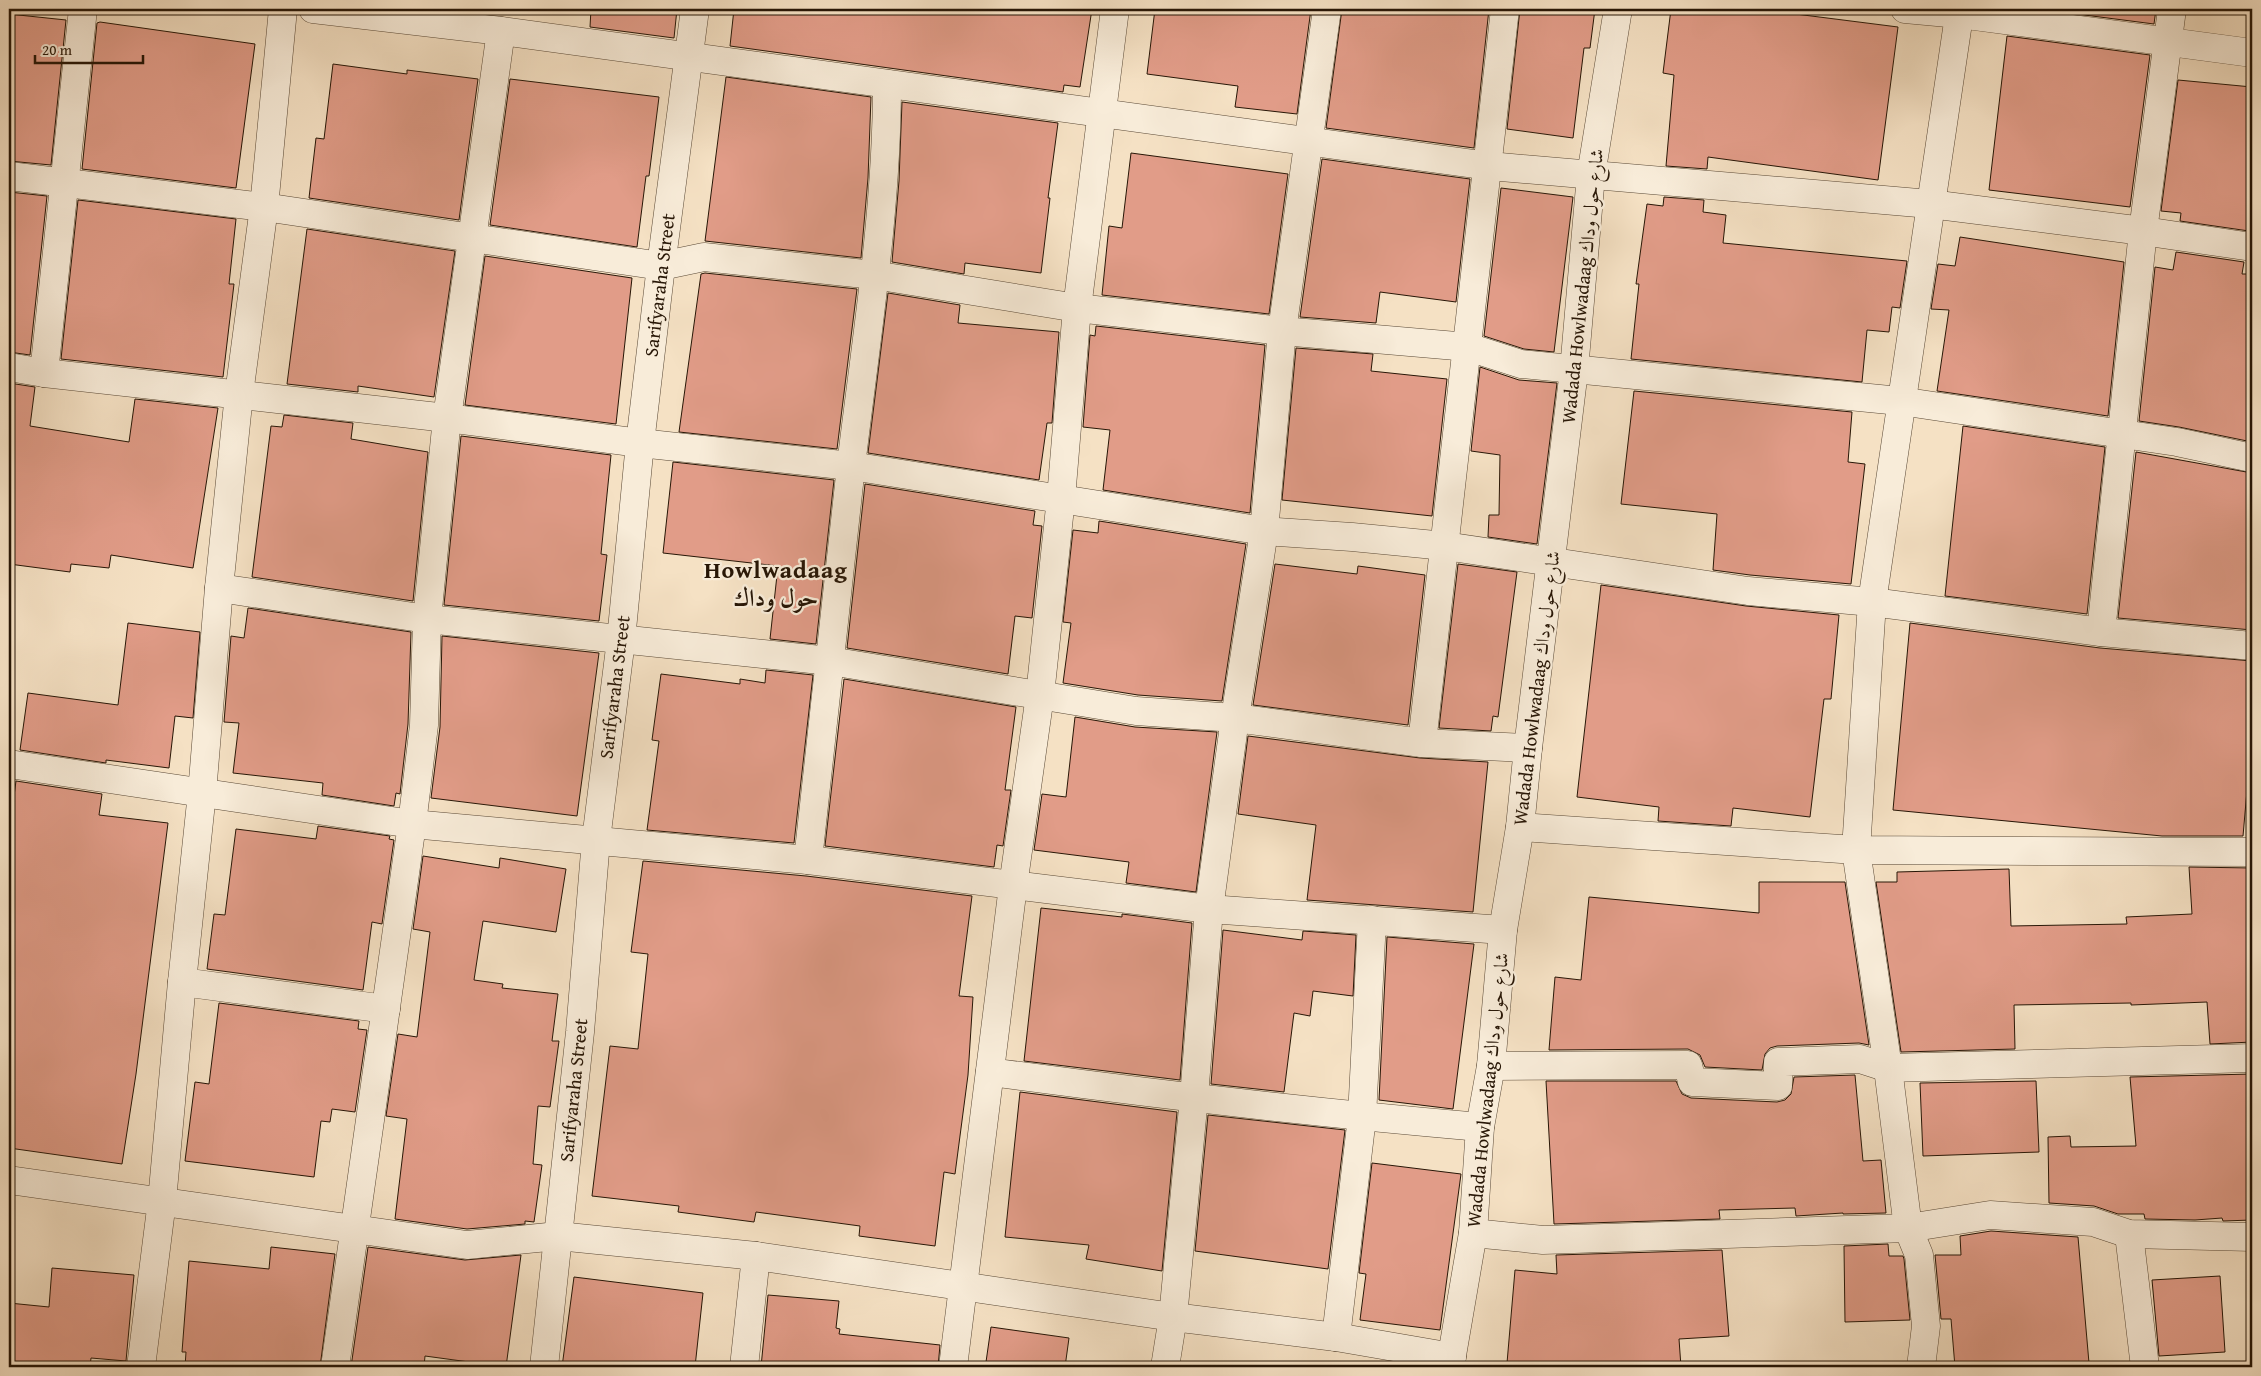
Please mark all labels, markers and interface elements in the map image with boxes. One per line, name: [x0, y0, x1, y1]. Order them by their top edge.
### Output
scale bar: [35, 32, 142, 64]
text: 20 m: [42, 39, 73, 60]
street label: Wadada Howlwadaag شارع حول وداك: [1554, 147, 1612, 425]
street label: Sarifyaraha Street: [636, 211, 682, 358]
street label: Wadada Howlwadaag شارع حول وداك: [1505, 549, 1569, 827]
district label: Howlwadaag حول وداك: [704, 552, 848, 615]
street label: Sarifyaraha Street: [591, 613, 637, 760]
street label: Wadada Howlwadaag شارع حول وداك: [1459, 951, 1517, 1229]
street label: Sarifyaraha Street: [552, 1017, 594, 1163]

